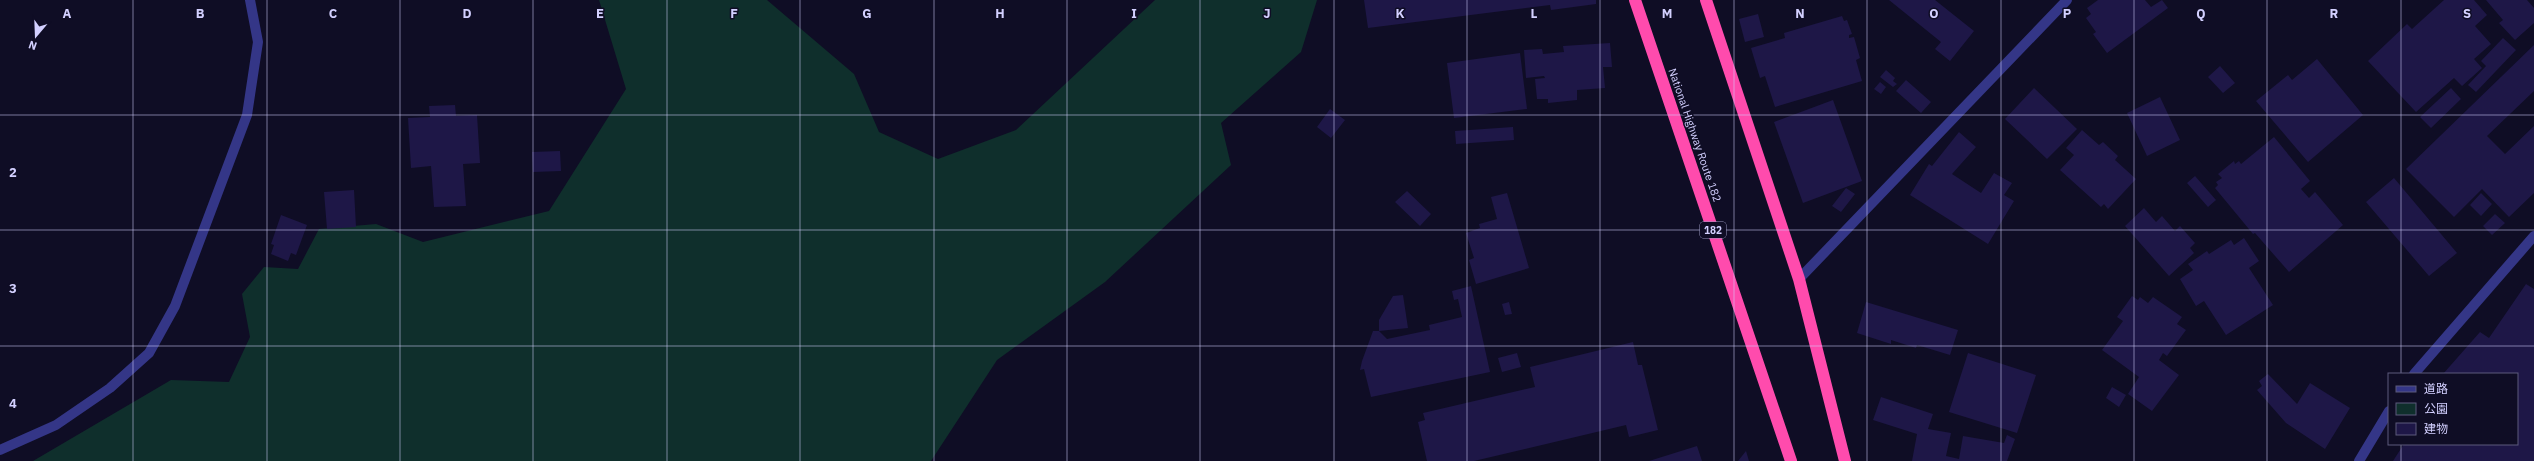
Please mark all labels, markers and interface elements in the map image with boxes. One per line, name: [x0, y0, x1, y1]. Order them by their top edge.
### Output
text: A: [63, 5, 72, 22]
text: B: [196, 5, 205, 22]
text: C: [329, 5, 338, 22]
text: D: [462, 5, 472, 22]
text: E: [596, 5, 604, 22]
text: F: [730, 5, 738, 22]
text: G: [862, 5, 872, 22]
text: H: [995, 5, 1005, 22]
text: I: [1131, 5, 1137, 22]
text: J: [1263, 5, 1271, 22]
text: K: [1395, 5, 1405, 22]
text: L: [1531, 5, 1538, 22]
text: M: [1662, 5, 1672, 22]
text: N: [1795, 5, 1805, 22]
text: O: [1929, 5, 1939, 22]
text: P: [2063, 5, 2072, 22]
text: Q: [2196, 5, 2206, 22]
text: R: [2330, 5, 2339, 22]
text: S: [2463, 5, 2471, 22]
north arrow: [16, 16, 56, 56]
text: N: [27, 38, 39, 53]
street label: National Highway Route 182: [1666, 66, 1724, 204]
text: 2: [9, 164, 17, 181]
road number: 182: [1700, 222, 1726, 238]
text: 3: [9, 280, 17, 297]
legend: [2388, 373, 2518, 445]
text: 道路: [2424, 381, 2448, 396]
text: 4: [9, 395, 17, 412]
text: 公園: [2424, 401, 2448, 416]
text: 建物: [2424, 421, 2448, 436]

